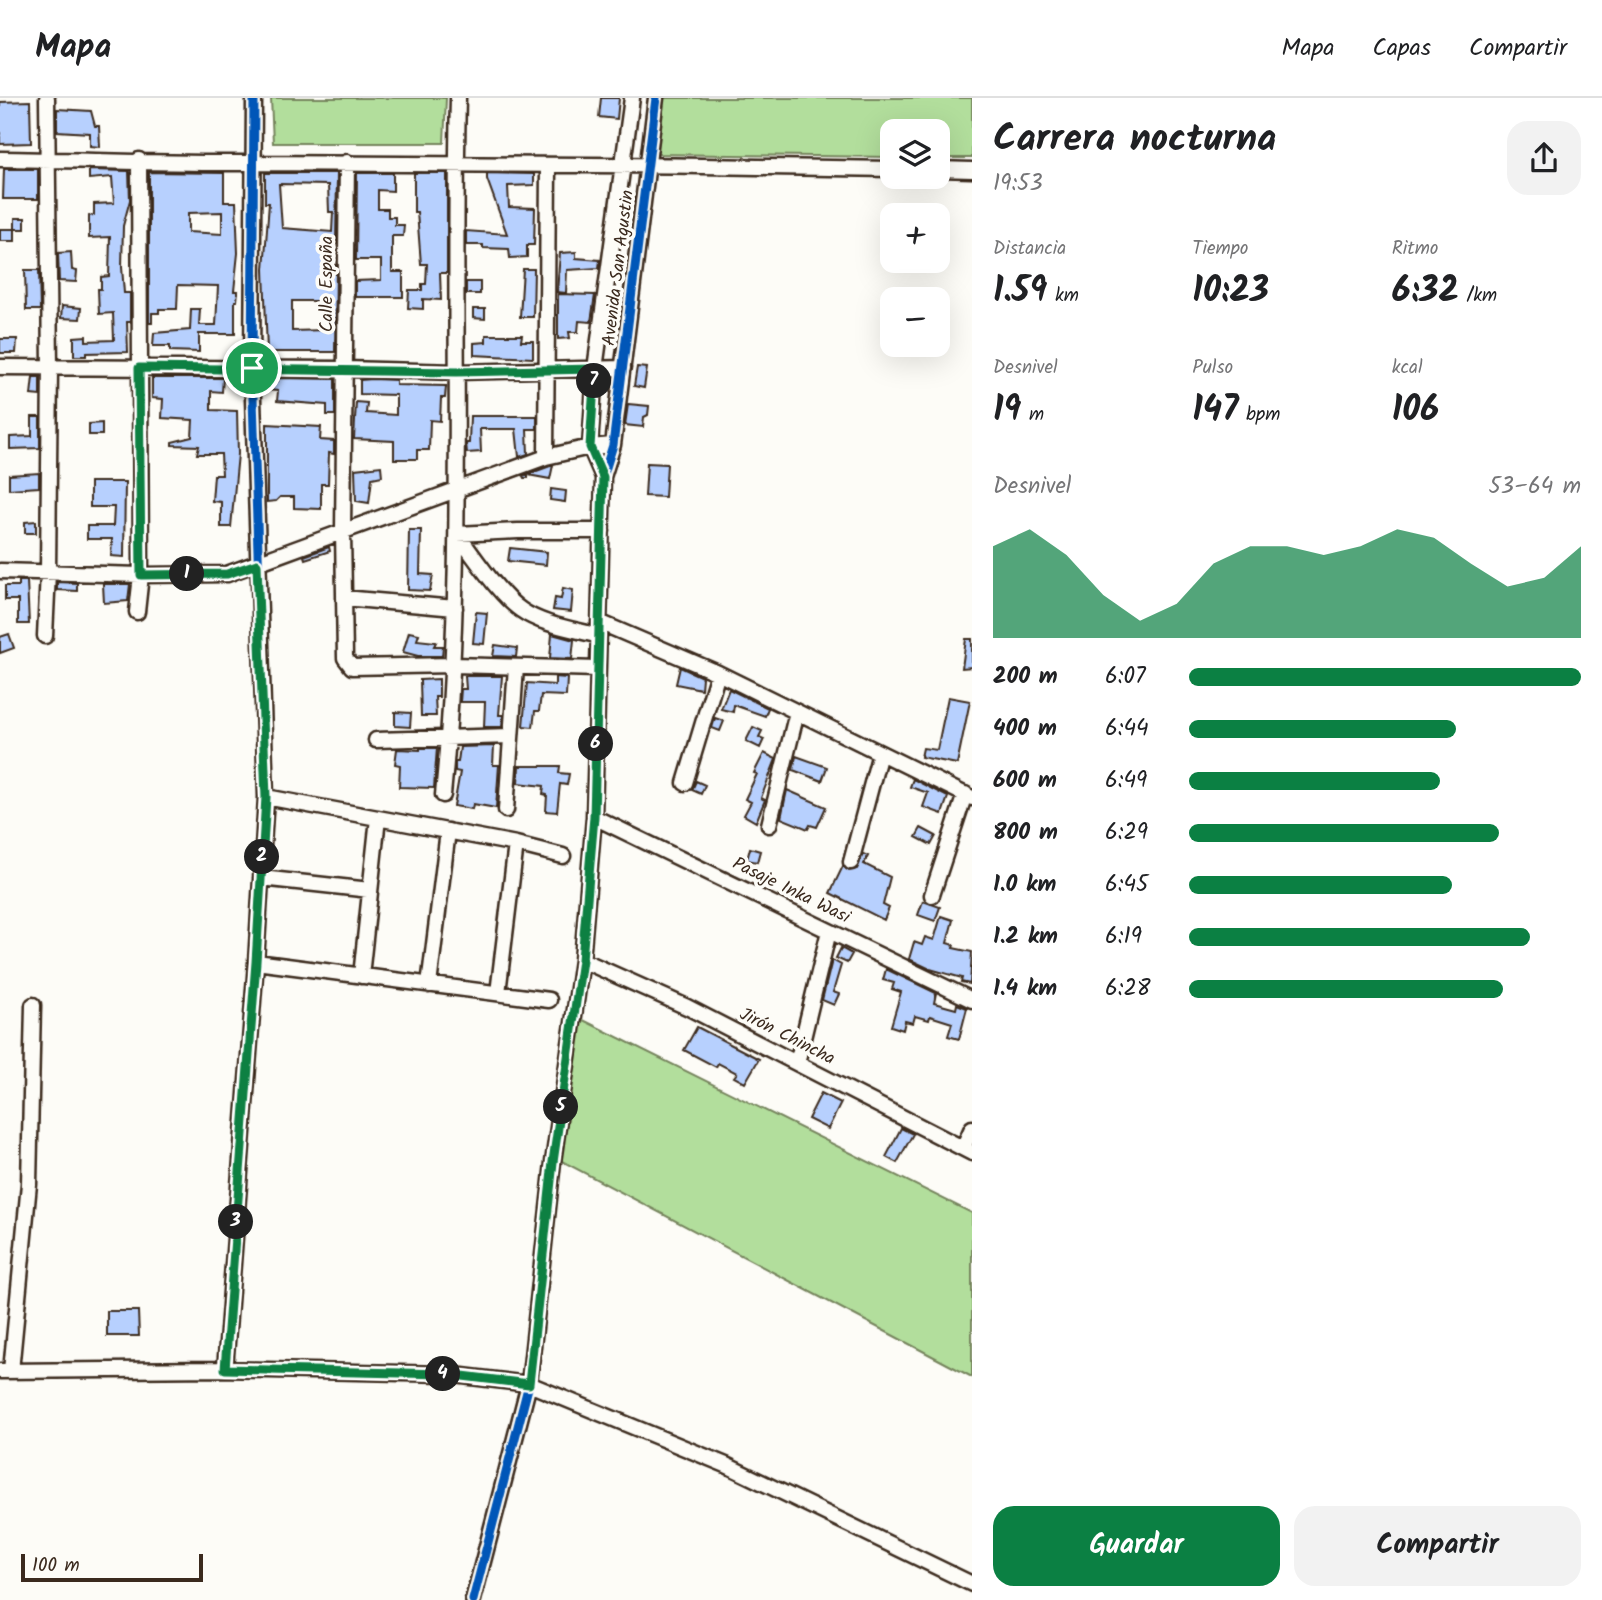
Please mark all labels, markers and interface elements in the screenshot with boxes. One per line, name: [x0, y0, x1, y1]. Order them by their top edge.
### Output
text: Mapa: [35, 22, 111, 75]
text: Mapa: [1282, 29, 1334, 68]
text: Capas: [1372, 29, 1431, 68]
text: Compartir: [1469, 29, 1567, 68]
text: Carrera nocturna: [993, 110, 1276, 170]
map controls: [880, 119, 950, 357]
button: layers: [880, 119, 950, 189]
button: share: [1507, 121, 1581, 195]
text: 19:53: [993, 166, 1043, 202]
street label: Avenida San Agustin: [595, 188, 643, 348]
button: +: [880, 203, 950, 273]
text: Distancia: [993, 234, 1066, 264]
text: Tiempo: [1192, 234, 1248, 264]
text: Ritmo: [1392, 234, 1438, 264]
street label: Calle España: [313, 236, 342, 332]
text: 1.59: [993, 264, 1047, 320]
text: 10:23: [1192, 264, 1269, 320]
text: 6:32: [1392, 264, 1459, 320]
text: km: [1047, 281, 1079, 311]
text: /km: [1459, 281, 1497, 311]
button: −: [880, 287, 950, 357]
pin: [222, 338, 282, 398]
icon: arrive: [233, 349, 271, 387]
text: Desnivel: [993, 353, 1058, 383]
text: Pulso: [1192, 353, 1233, 383]
text: kcal: [1392, 353, 1423, 383]
pin: 7: [576, 364, 612, 398]
text: 7: [589, 365, 598, 395]
text: 19: [993, 383, 1021, 439]
text: 147: [1192, 383, 1239, 439]
text: 106: [1392, 383, 1439, 439]
text: m: [1021, 400, 1044, 430]
text: bpm: [1239, 400, 1280, 430]
text: Desnivel: [993, 469, 1071, 505]
text: 53–64 m: [1488, 469, 1581, 505]
pin: 1: [170, 556, 204, 592]
text: 1: [184, 558, 189, 588]
text: 200 m: [993, 659, 1058, 695]
text: 6:07: [1105, 659, 1146, 695]
text: 400 m: [993, 711, 1057, 747]
text: 6:44: [1105, 711, 1149, 747]
pin: 6: [578, 726, 614, 762]
text: 6: [590, 728, 601, 758]
text: 600 m: [993, 763, 1057, 799]
text: 6:49: [1105, 763, 1147, 799]
text: 800 m: [993, 815, 1058, 851]
text: 6:29: [1105, 815, 1148, 851]
pin: 2: [244, 840, 280, 874]
text: 2: [256, 841, 267, 871]
street label: Pasaje Inka Wasi: [727, 850, 856, 932]
text: 1.0 km: [993, 867, 1056, 903]
text: 6:45: [1105, 867, 1148, 903]
text: 1.2 km: [993, 919, 1058, 955]
text: 6:19: [1105, 919, 1142, 955]
text: 1.4 km: [993, 971, 1057, 1007]
text: 6:28: [1105, 971, 1151, 1007]
street label: Jirón Chincha: [734, 1000, 840, 1074]
pin: 5: [544, 1090, 578, 1124]
text: 5: [556, 1091, 565, 1121]
pin: 3: [218, 1204, 254, 1240]
text: 3: [230, 1206, 241, 1236]
pin: 4: [426, 1356, 460, 1392]
text: 4: [437, 1358, 448, 1388]
button: Guardar: [993, 1506, 1280, 1586]
button: Compartir: [1294, 1506, 1581, 1586]
scale bar: [21, 1551, 203, 1583]
text: 100 m: [32, 1551, 80, 1581]

